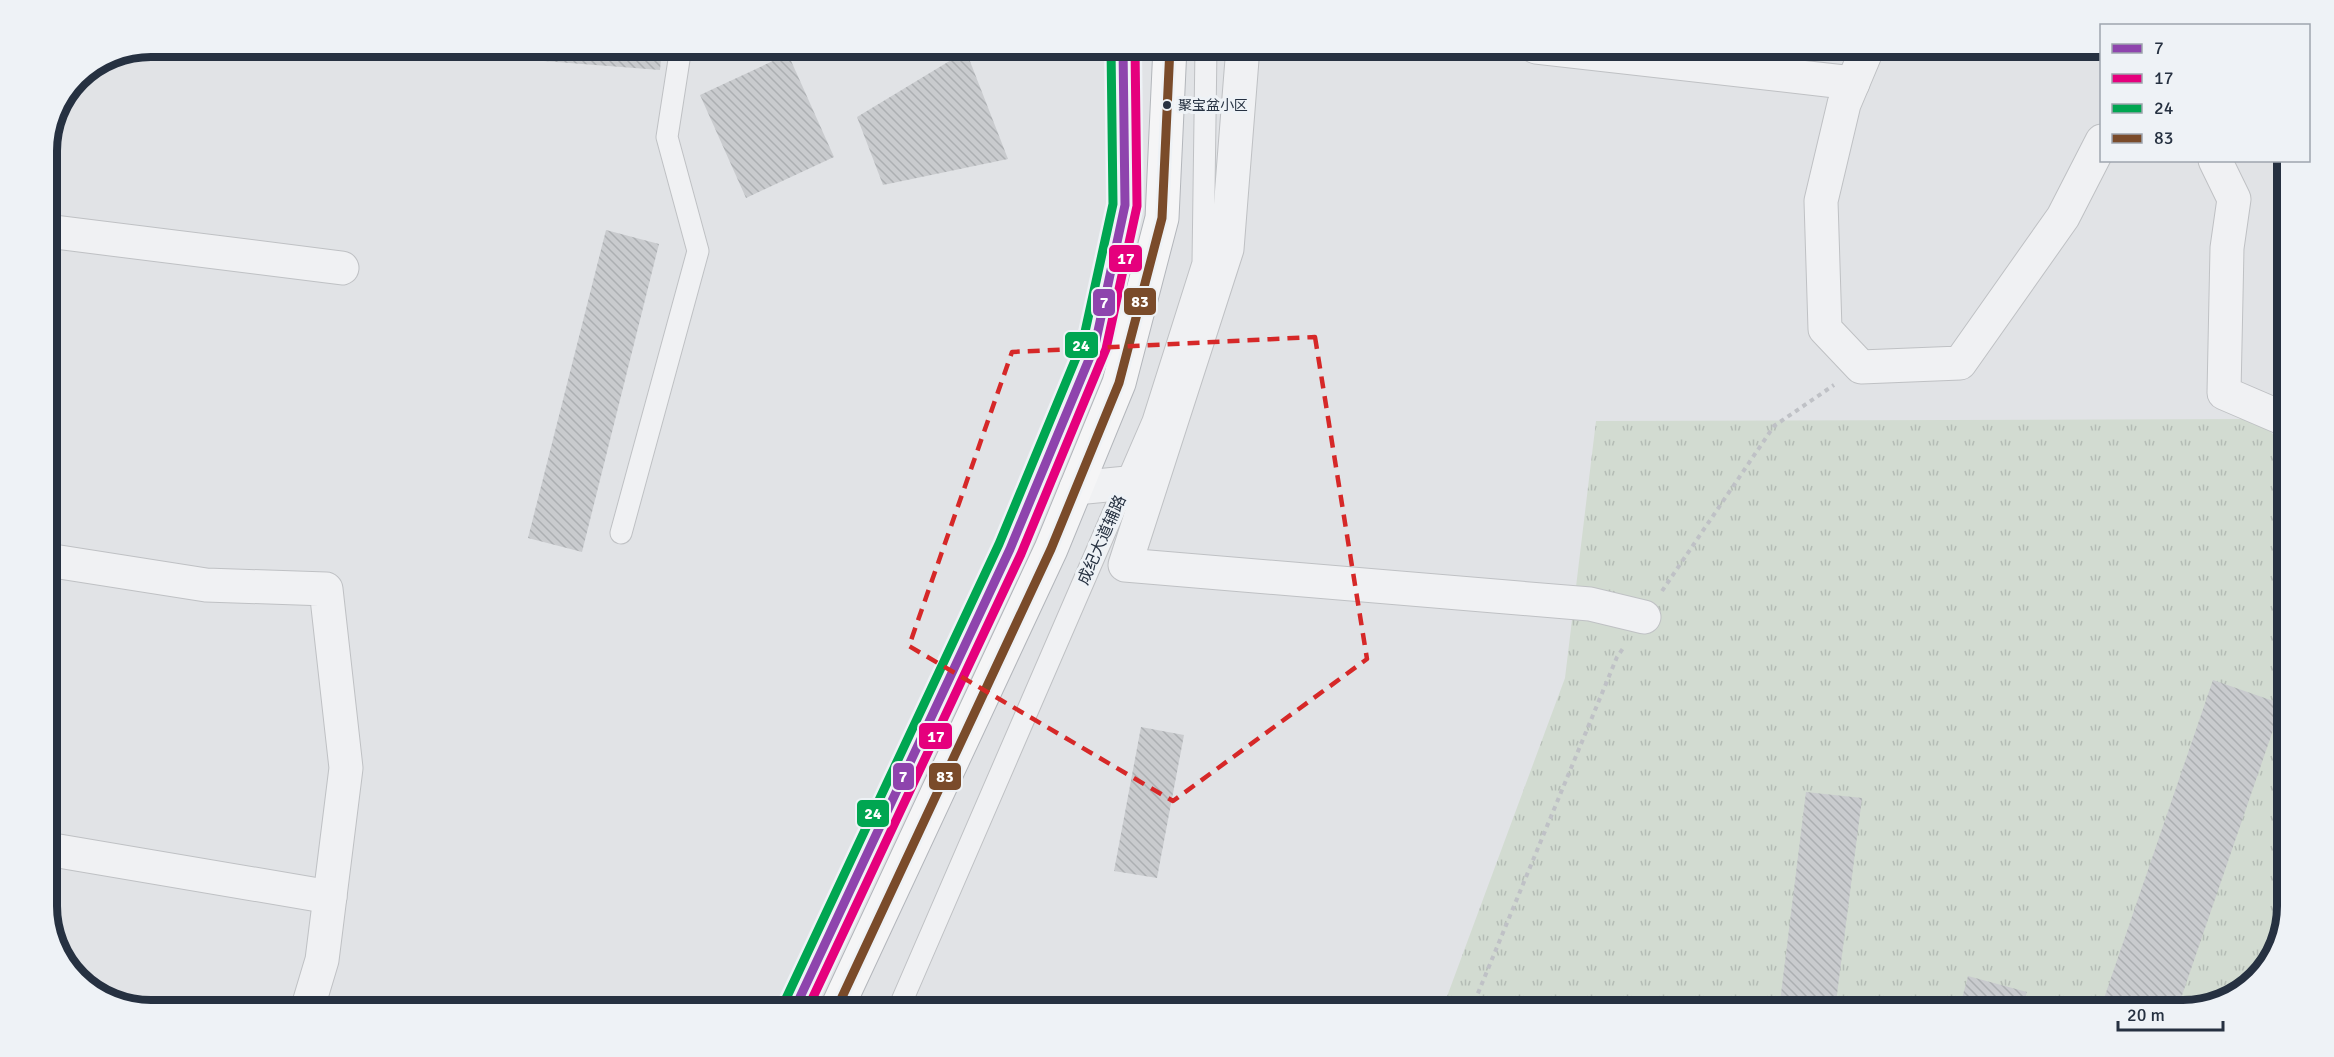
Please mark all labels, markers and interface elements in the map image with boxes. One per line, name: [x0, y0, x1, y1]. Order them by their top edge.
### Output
legend: [2100, 24, 2310, 162]
text: 7: [2154, 37, 2164, 59]
text: 17: [2154, 67, 2173, 89]
place label: 聚宝盆小区: [1178, 97, 1248, 114]
text: 24: [2154, 97, 2174, 119]
marker: 聚宝盆小区: [1161, 99, 1173, 111]
text: 83: [2154, 127, 2173, 149]
line badge: 17: [1108, 244, 1143, 273]
text: 17: [1117, 249, 1135, 269]
line badge: 83: [1123, 287, 1157, 316]
line badge: 7: [1092, 288, 1116, 317]
text: 83: [1131, 292, 1149, 312]
text: 7: [1100, 293, 1109, 313]
line badge: 24: [1064, 331, 1099, 359]
text: 24: [1072, 336, 1090, 356]
street label: 成纪大道辅路: [1073, 492, 1131, 588]
line badge: 17: [918, 722, 953, 750]
text: 17: [927, 727, 945, 747]
line badge: 7: [892, 762, 915, 791]
line badge: 83: [928, 762, 962, 791]
text: 7: [899, 767, 908, 787]
text: 83: [936, 767, 954, 787]
line badge: 24: [856, 799, 890, 828]
text: 24: [864, 804, 882, 824]
scale bar: [2118, 994, 2223, 1032]
text: 20 m: [2127, 1004, 2165, 1026]

